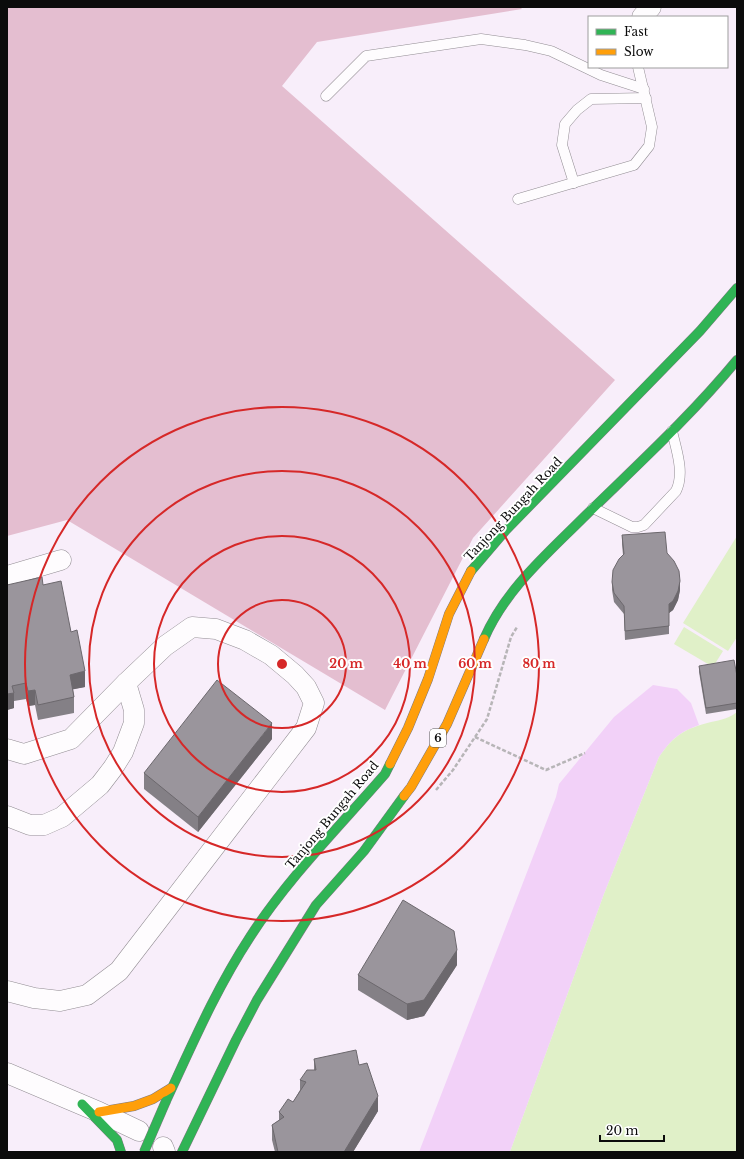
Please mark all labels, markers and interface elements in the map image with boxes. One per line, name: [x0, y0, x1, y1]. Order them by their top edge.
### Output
legend: [588, 16, 728, 68]
text: Fast: [624, 24, 649, 39]
text: Slow: [624, 44, 654, 59]
street label: Tanjong Bungah Road: [461, 454, 565, 564]
text: 20 m: [329, 656, 363, 671]
text: 40 m: [393, 656, 427, 671]
text: 60 m: [458, 656, 493, 671]
text: 80 m: [522, 656, 556, 671]
centre of rings: [275, 657, 289, 671]
road number: 6: [430, 729, 446, 747]
street label: Tanjong Bungah Road: [282, 758, 382, 872]
scale bar: [600, 1117, 664, 1143]
text: 20 m: [606, 1123, 638, 1138]

